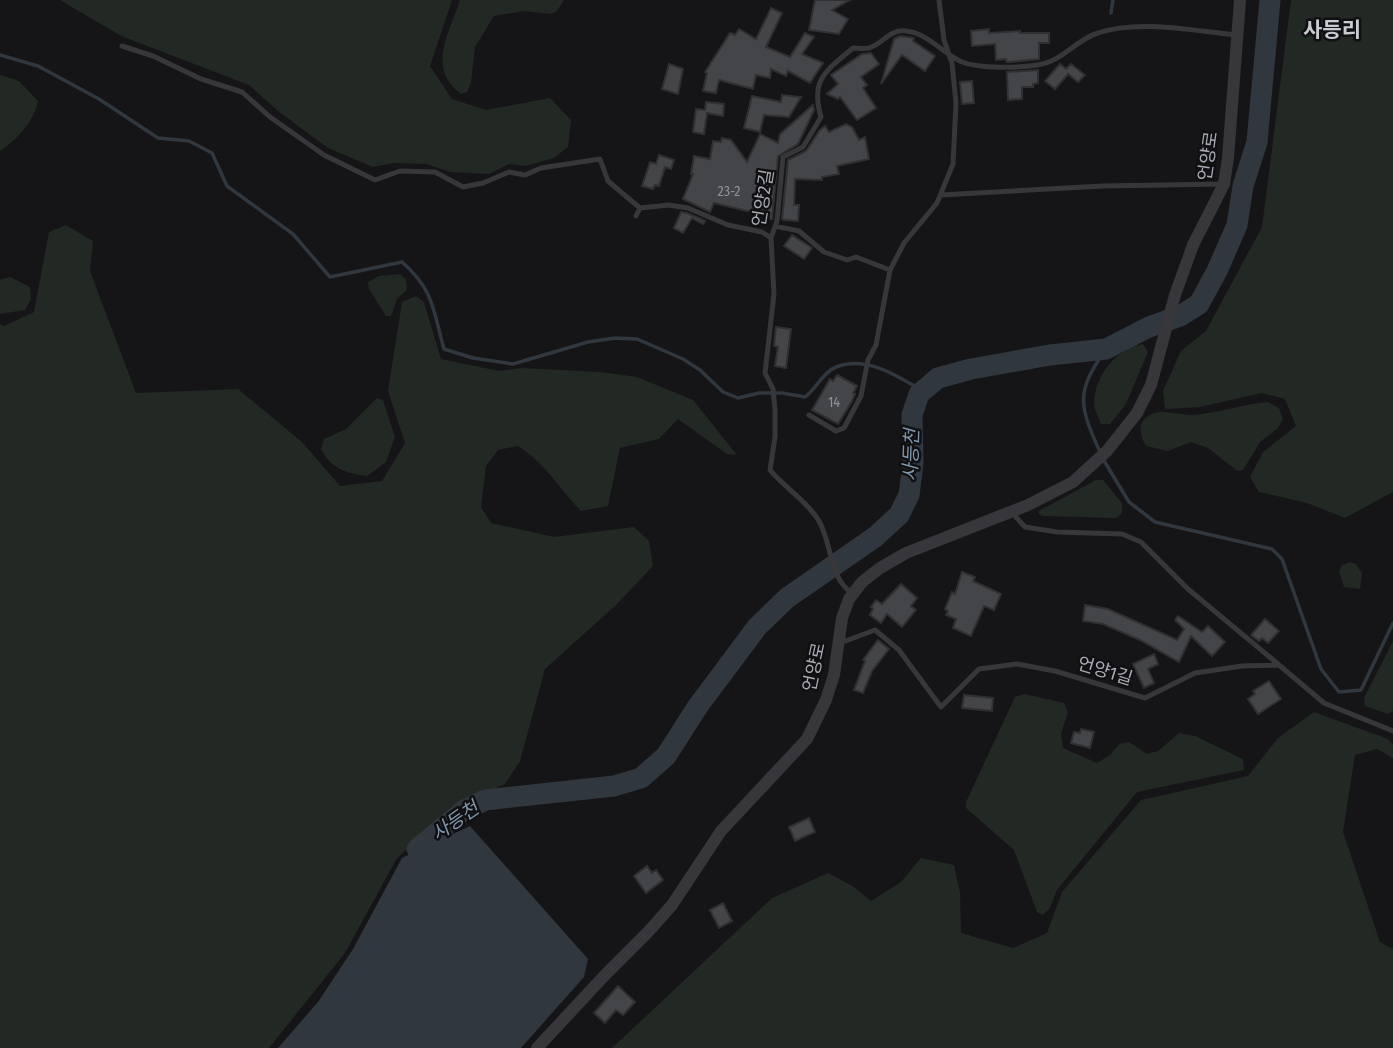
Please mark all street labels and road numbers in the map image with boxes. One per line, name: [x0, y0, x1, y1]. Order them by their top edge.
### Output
street label: 언양로: [1194, 130, 1222, 182]
street label: 언양2길: [748, 168, 778, 228]
street label: 언양로: [798, 640, 830, 694]
street label: 언양1길: [1075, 652, 1135, 690]

